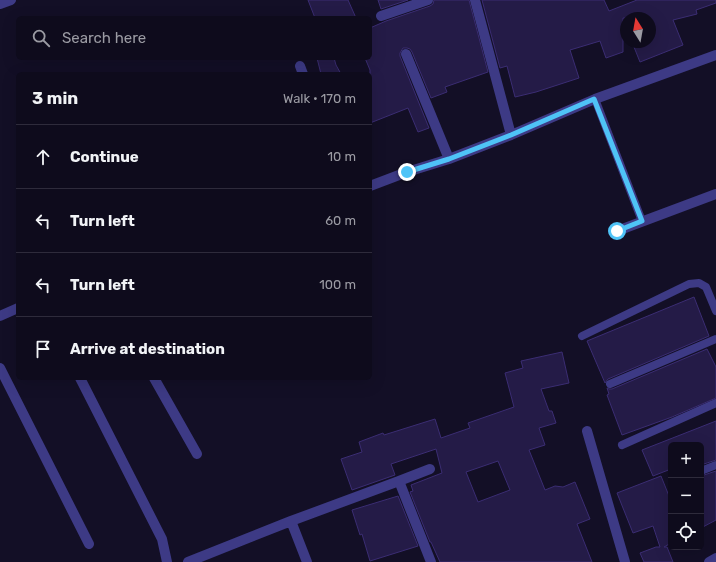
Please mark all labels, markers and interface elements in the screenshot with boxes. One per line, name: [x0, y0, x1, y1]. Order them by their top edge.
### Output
north arrow: [620, 12, 656, 48]
search box: [16, 16, 372, 60]
icon: search: [30, 27, 52, 49]
text: Search here: [62, 29, 146, 47]
text: 3 min: [32, 88, 78, 108]
text: Walk · 170 m: [283, 91, 356, 106]
icon: ahead: [32, 146, 54, 168]
text: Continue: [70, 148, 139, 166]
text: 10 m: [327, 149, 356, 164]
route end: [398, 163, 416, 181]
icon: left: [32, 210, 54, 232]
text: Turn left: [70, 212, 135, 230]
text: 60 m: [325, 213, 356, 228]
route start: [608, 222, 626, 240]
icon: left: [32, 274, 54, 296]
text: Turn left: [70, 276, 135, 294]
text: 100 m: [319, 277, 356, 292]
icon: arrive: [32, 338, 54, 360]
text: Arrive at destination: [70, 340, 225, 358]
map controls: [668, 442, 704, 550]
button: +: [668, 442, 704, 478]
button: −: [668, 478, 704, 514]
button: locate: [668, 514, 704, 550]

